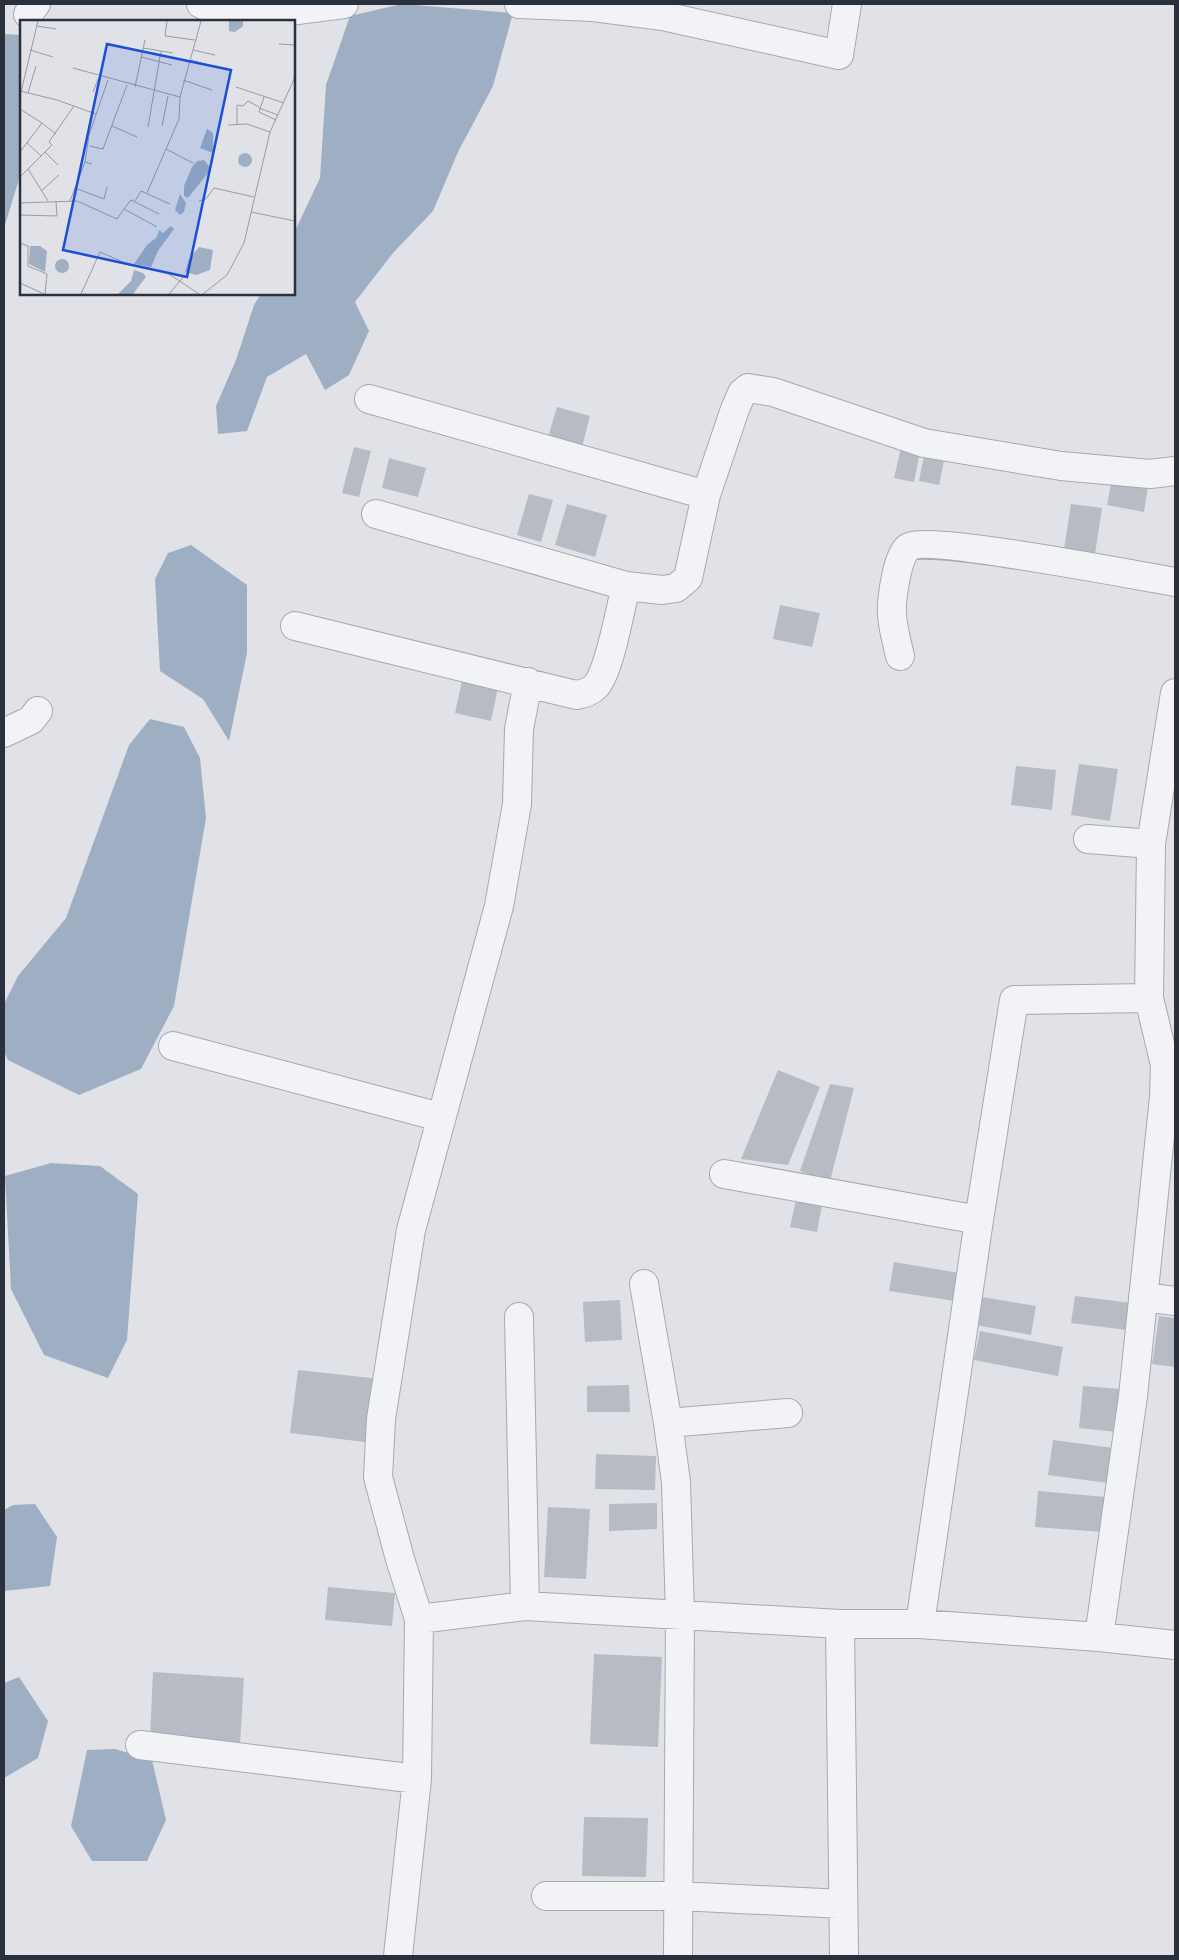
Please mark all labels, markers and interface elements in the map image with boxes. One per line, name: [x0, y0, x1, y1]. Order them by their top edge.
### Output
inset map: [20, 20, 295, 295]

